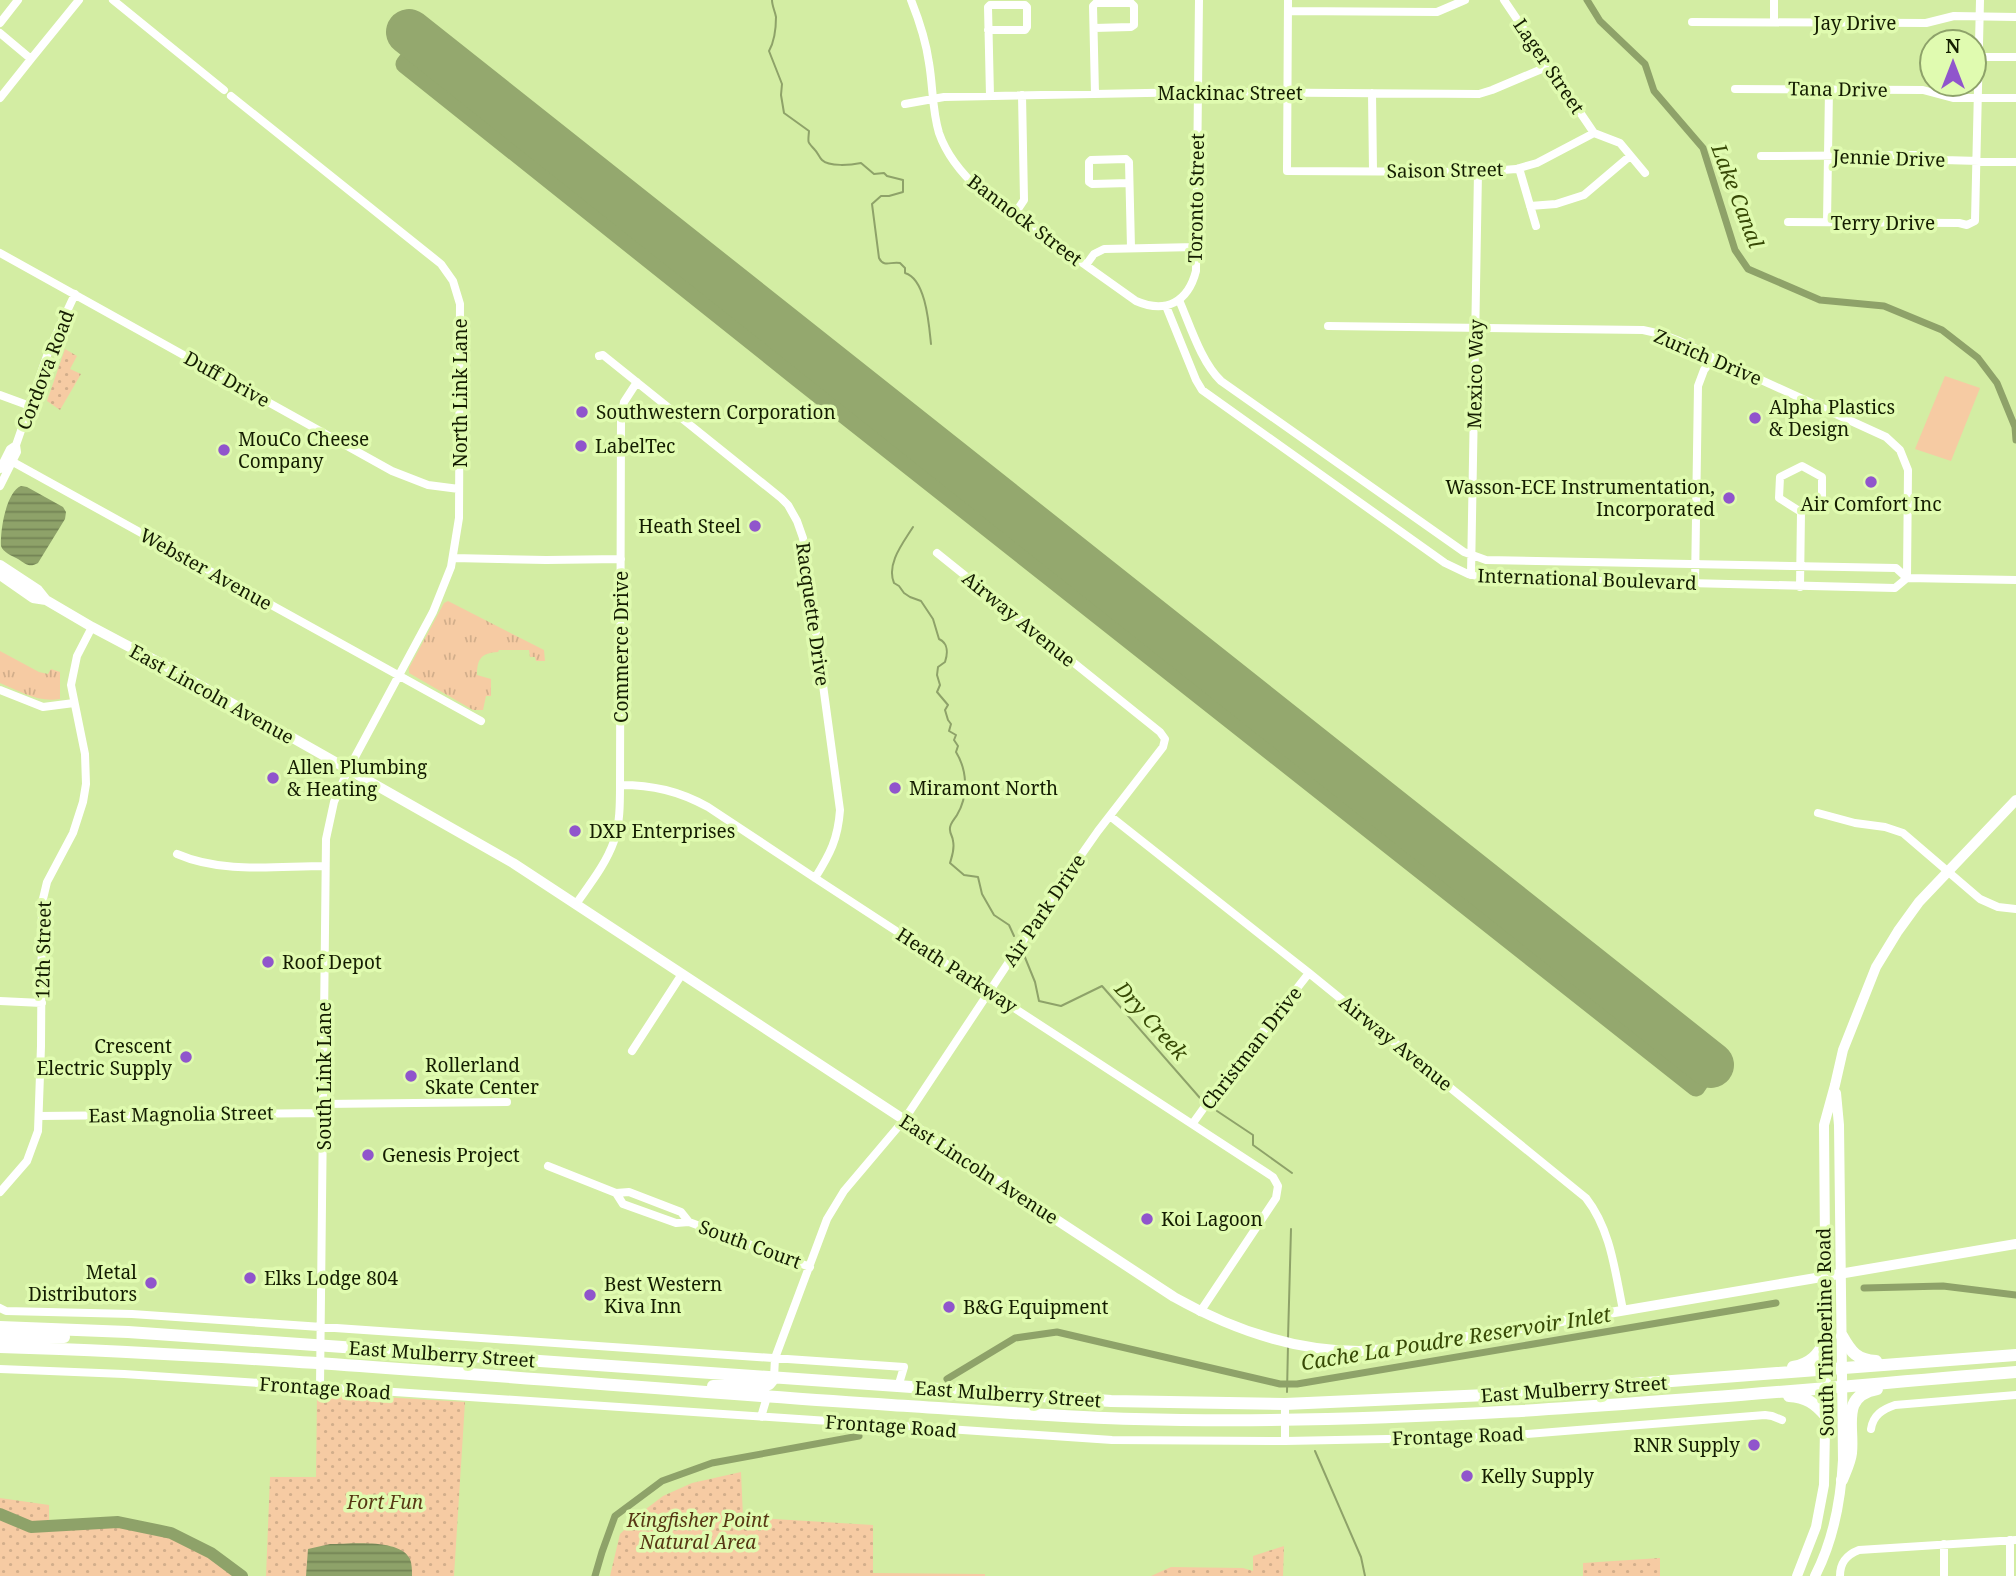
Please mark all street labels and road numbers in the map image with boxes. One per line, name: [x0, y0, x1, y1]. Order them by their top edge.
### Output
street label: Jay Drive: [1813, 10, 1896, 36]
street label: Lager Street: [1508, 13, 1591, 119]
street label: Tana Drive: [1788, 75, 1888, 103]
street label: Mackinac Street: [1157, 80, 1303, 106]
street label: Toronto Street: [1182, 133, 1210, 263]
street label: Jennie Drive: [1831, 143, 1946, 173]
street label: Saison Street: [1386, 156, 1504, 184]
street label: Bannock Street: [962, 168, 1088, 272]
street label: Terry Drive: [1831, 210, 1935, 236]
street label: Cordova Road: [10, 306, 80, 434]
street label: North Link Lane: [447, 318, 473, 468]
street label: Mexico Way: [1461, 319, 1489, 429]
street label: Zurich Drive: [1650, 323, 1766, 391]
street label: Duff Drive: [179, 345, 275, 413]
street label: Webster Avenue: [135, 522, 277, 616]
street label: Racquette Drive: [790, 540, 836, 688]
street label: International Boulevard: [1477, 562, 1697, 596]
street label: Airway Avenue: [957, 565, 1081, 673]
street label: Commerce Drive: [608, 571, 634, 723]
street label: East Lincoln Avenue: [125, 638, 299, 750]
street label: Air Park Drive: [997, 849, 1091, 971]
street label: 12th Street: [29, 901, 57, 999]
street label: Heath Parkway: [892, 921, 1023, 1019]
street label: Christman Drive: [1195, 981, 1307, 1115]
street label: Airway Avenue: [1334, 989, 1458, 1097]
street label: South Link Lane: [311, 1002, 337, 1150]
street label: East Magnolia Street: [88, 1099, 274, 1129]
street label: East Lincoln Avenue: [895, 1108, 1063, 1230]
street label: South Court: [695, 1213, 805, 1275]
street label: South Timberline Road: [1810, 1227, 1840, 1437]
street label: East Mulberry Street: [348, 1335, 536, 1374]
street label: East Mulberry Street: [1480, 1369, 1668, 1408]
street label: Frontage Road: [258, 1370, 392, 1406]
street label: East Mulberry Street: [914, 1375, 1102, 1414]
street label: Frontage Road: [824, 1408, 958, 1444]
street label: Frontage Road: [1392, 1421, 1525, 1451]

